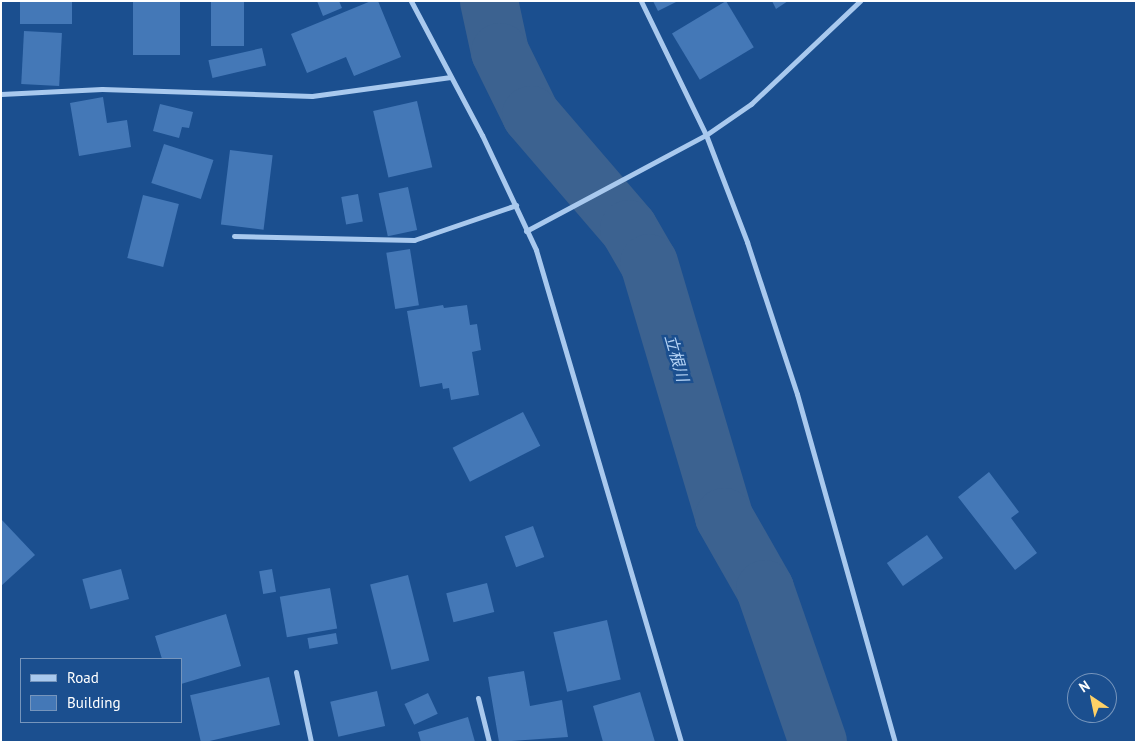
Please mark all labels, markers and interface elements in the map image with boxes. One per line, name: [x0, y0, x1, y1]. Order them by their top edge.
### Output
water label: 立根川: [661, 332, 693, 384]
legend: [20, 658, 182, 723]
text: Road: [67, 668, 99, 687]
north arrow: [1067, 673, 1117, 723]
text: N: [1075, 676, 1093, 696]
text: Building: [67, 693, 121, 712]

